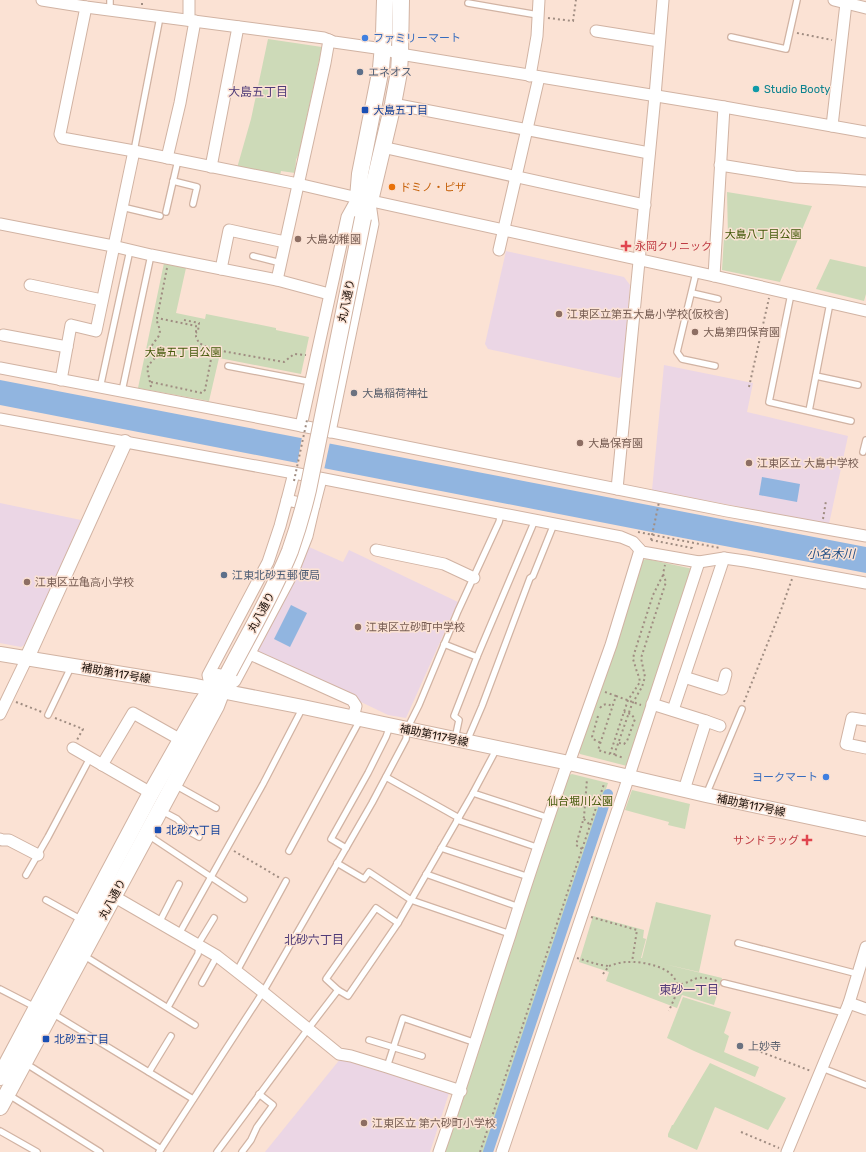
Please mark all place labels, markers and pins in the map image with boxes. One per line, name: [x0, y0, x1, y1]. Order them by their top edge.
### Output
place label: ファミリーマート: [373, 32, 461, 45]
marker: ファミリーマート: [360, 33, 370, 43]
place label: エネオス: [368, 66, 412, 79]
marker: エネオス: [355, 67, 365, 77]
place label: Studio Booty: [764, 83, 830, 96]
marker: Studio Booty: [751, 84, 761, 94]
place label: 大島五丁目: [373, 104, 428, 117]
marker: 大島五丁目: [360, 105, 370, 115]
place label: ドミノ・ピザ: [400, 181, 466, 194]
marker: ドミノ・ピザ: [387, 182, 397, 192]
place label: 大島幼稚園: [306, 233, 361, 246]
marker: 大島幼稚園: [293, 234, 303, 244]
marker: 永岡クリニック: [620, 240, 632, 252]
place label: 永岡クリニック: [635, 240, 712, 253]
place label: 江東区立第五大島小学校(仮校舎): [567, 308, 729, 321]
marker: 江東区立第五大島小学校(仮校舎): [554, 309, 564, 319]
place label: 大島第四保育園: [703, 326, 780, 339]
marker: 大島第四保育園: [690, 327, 700, 337]
place label: 大島稲荷神社: [362, 387, 428, 400]
marker: 大島稲荷神社: [349, 388, 359, 398]
place label: 大島保育園: [588, 437, 643, 450]
marker: 大島保育園: [575, 438, 585, 448]
place label: 江東区立 大島中学校: [757, 457, 859, 470]
marker: 江東区立 大島中学校: [744, 458, 754, 468]
place label: 江東北砂五郵便局: [232, 569, 320, 582]
marker: 江東北砂五郵便局: [219, 570, 229, 580]
place label: 江東区立亀高小学校: [35, 576, 134, 589]
marker: 江東区立亀高小学校: [22, 577, 32, 587]
place label: 江東区立砂町中学校: [366, 621, 465, 634]
marker: 江東区立砂町中学校: [353, 622, 363, 632]
place label: ヨークマート: [752, 771, 818, 784]
marker: ヨークマート: [821, 772, 831, 782]
place label: 北砂六丁目: [166, 824, 221, 837]
marker: 北砂六丁目: [153, 825, 163, 835]
place label: サンドラッグ: [733, 834, 799, 847]
marker: サンドラッグ: [802, 835, 812, 845]
place label: 北砂五丁目: [54, 1033, 109, 1046]
marker: 北砂五丁目: [41, 1034, 51, 1044]
place label: 上妙寺: [748, 1040, 781, 1053]
marker: 上妙寺: [735, 1041, 745, 1051]
place label: 江東区立 第六砂町小学校: [372, 1117, 496, 1130]
marker: 江東区立 第六砂町小学校: [359, 1118, 369, 1128]

